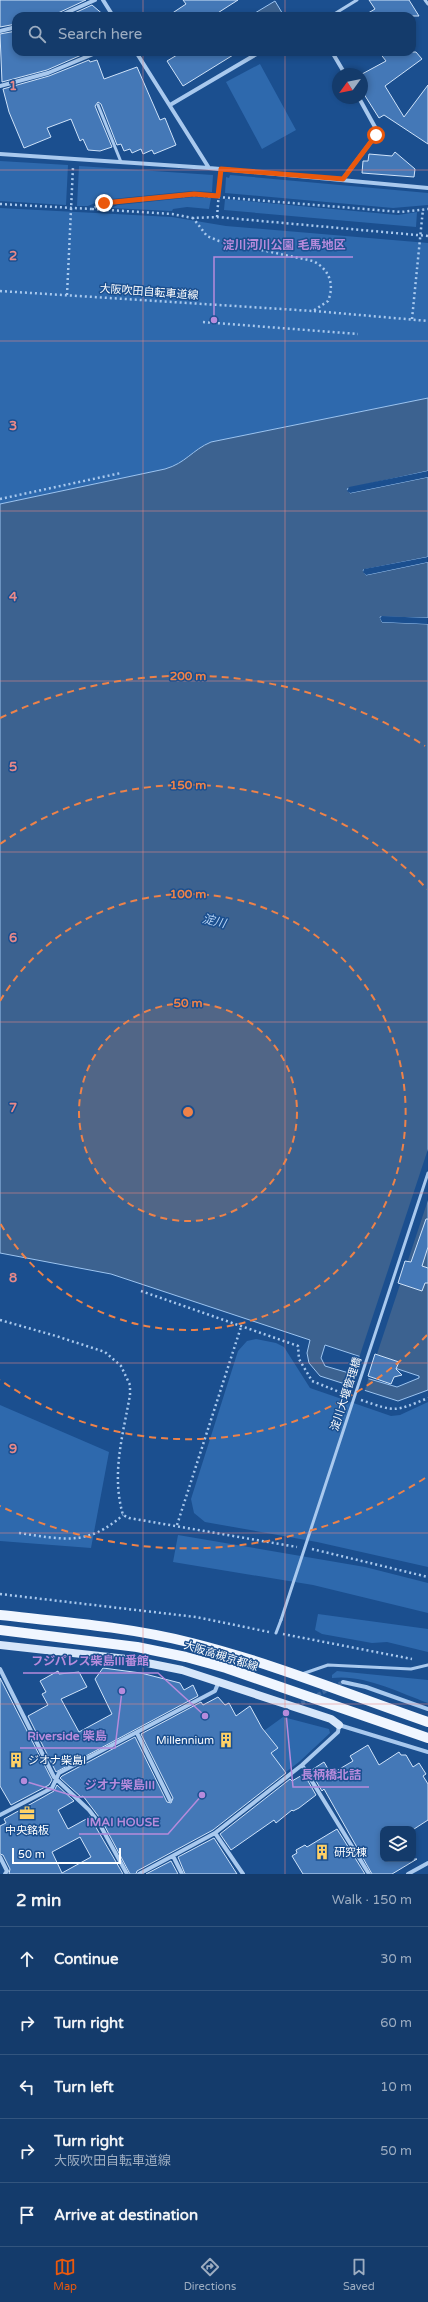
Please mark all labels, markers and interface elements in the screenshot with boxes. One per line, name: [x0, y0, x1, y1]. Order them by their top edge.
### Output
search box: [12, 12, 416, 56]
icon: search: [26, 23, 48, 45]
text: Search here: [58, 25, 142, 43]
north arrow: [332, 68, 368, 104]
text: 1: [9, 78, 17, 94]
route start: [367, 126, 385, 144]
route end: [95, 194, 113, 212]
callout: 淀川河川公園 毛馬地区: [214, 233, 353, 257]
text: 淀川河川公園 毛馬地区: [222, 238, 346, 252]
text: 2: [9, 248, 17, 264]
street label: 大阪吹田自転車道線: [99, 282, 199, 302]
text: 3: [9, 418, 17, 434]
text: 4: [9, 589, 18, 605]
text: 200 m: [170, 669, 206, 683]
text: 5: [9, 759, 17, 775]
text: 150 m: [170, 778, 206, 792]
text: 100 m: [170, 887, 206, 901]
water label: 淀川: [201, 911, 229, 931]
text: 6: [9, 930, 17, 946]
text: 50 m: [173, 996, 203, 1010]
text: 7: [9, 1100, 17, 1116]
centre of rings: [181, 1105, 195, 1119]
text: 8: [9, 1270, 17, 1286]
street label: 淀川大堰管理橋: [328, 1355, 364, 1433]
text: 9: [9, 1441, 17, 1457]
street label: 大阪高槻京都線: [182, 1639, 260, 1673]
callout: フジパレス柴島III番館: [23, 1649, 158, 1673]
text: フジパレス柴島III番館: [31, 1654, 149, 1668]
callout: Riverside 柴島: [20, 1724, 115, 1748]
text: Riverside 柴島: [27, 1729, 107, 1743]
building icon: Millennium: [217, 1731, 235, 1749]
place label: Millennium: [156, 1734, 214, 1747]
building icon: ジオナ柴島I: [7, 1751, 25, 1769]
place label: ジオナ柴島I: [28, 1754, 86, 1767]
callout: 長柄橋北詰: [293, 1763, 369, 1787]
text: 長柄橋北詰: [301, 1768, 361, 1782]
callout: ジオナ柴島III: [77, 1773, 163, 1797]
text: ジオナ柴島III: [85, 1778, 155, 1792]
office icon: 中央銘板: [18, 1804, 36, 1822]
callout: IMAI HOUSE: [79, 1810, 168, 1834]
text: IMAI HOUSE: [86, 1815, 160, 1829]
place label: 中央銘板: [5, 1824, 49, 1837]
map controls: [380, 1826, 416, 1862]
button: layers: [380, 1826, 416, 1862]
building icon: 研究棟: [313, 1843, 331, 1861]
scale bar: [12, 1846, 121, 1865]
place label: 研究棟: [334, 1846, 367, 1859]
text: 50 m: [18, 1848, 45, 1861]
text: 2 min: [16, 1890, 61, 1911]
text: Walk · 150 m: [332, 1892, 412, 1908]
icon: ahead: [16, 1948, 38, 1970]
text: Continue: [54, 1950, 118, 1968]
text: 30 m: [380, 1951, 412, 1967]
icon: right: [16, 2012, 38, 2034]
text: Turn right: [54, 2014, 124, 2032]
text: 60 m: [380, 2015, 412, 2031]
icon: left: [16, 2076, 38, 2098]
text: Turn left: [54, 2078, 114, 2096]
text: 10 m: [380, 2079, 412, 2095]
text: Turn right: [54, 2132, 124, 2150]
icon: right: [16, 2140, 38, 2162]
text: 50 m: [380, 2143, 412, 2159]
text: 大阪吹田自転車道線: [54, 2153, 171, 2169]
icon: arrive: [16, 2204, 38, 2226]
text: Arrive at destination: [54, 2206, 198, 2224]
tab: Map: [53, 2256, 77, 2293]
tab: Directions: [184, 2256, 236, 2293]
tab: Saved: [343, 2256, 375, 2293]

